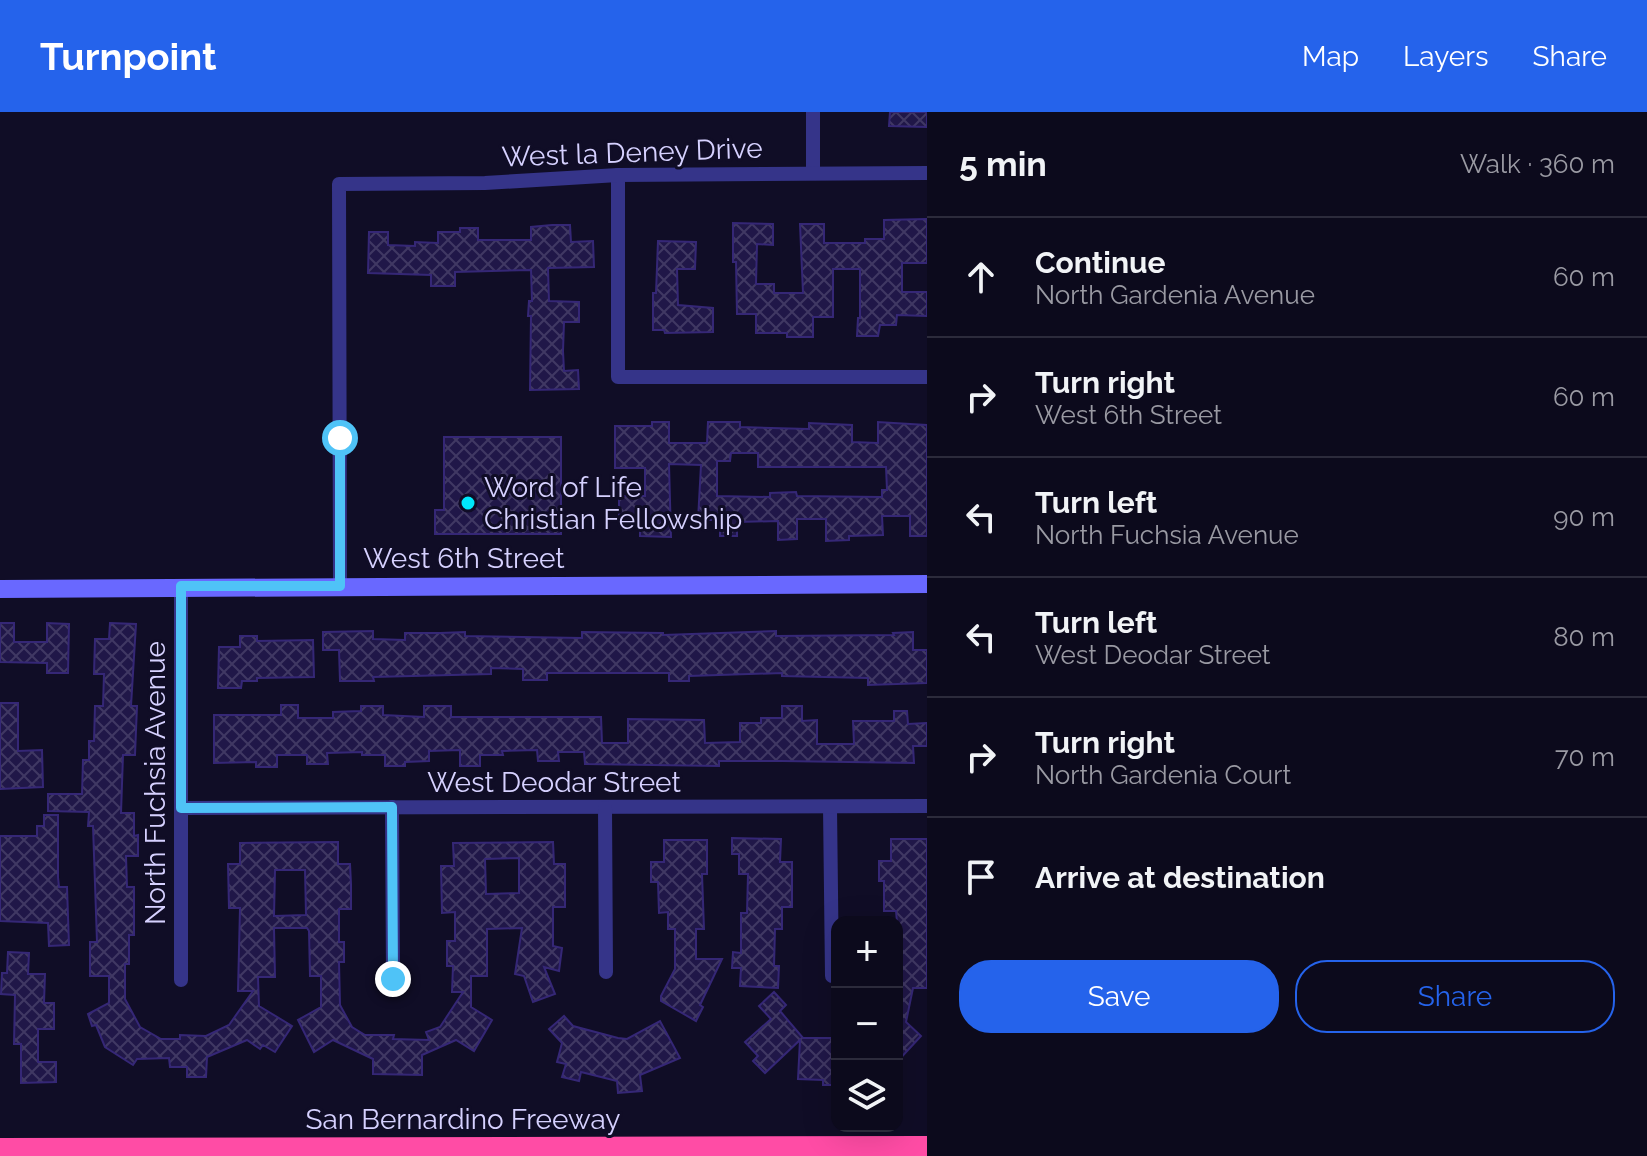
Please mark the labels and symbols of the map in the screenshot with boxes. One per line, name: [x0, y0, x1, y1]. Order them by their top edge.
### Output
street label: West la Deney Drive: [501, 131, 763, 174]
route start: [322, 420, 358, 456]
place label: Word of Life Christian Fellowship: [484, 471, 742, 536]
marker: Word of Life Christian Fellowship: [459, 494, 477, 512]
street label: West 6th Street: [363, 542, 565, 575]
street label: North Fuchsia Avenue: [139, 641, 172, 925]
street label: West Deodar Street: [427, 766, 681, 799]
route end: [375, 961, 411, 997]
street label: San Bernardino Freeway: [306, 1103, 620, 1136]

